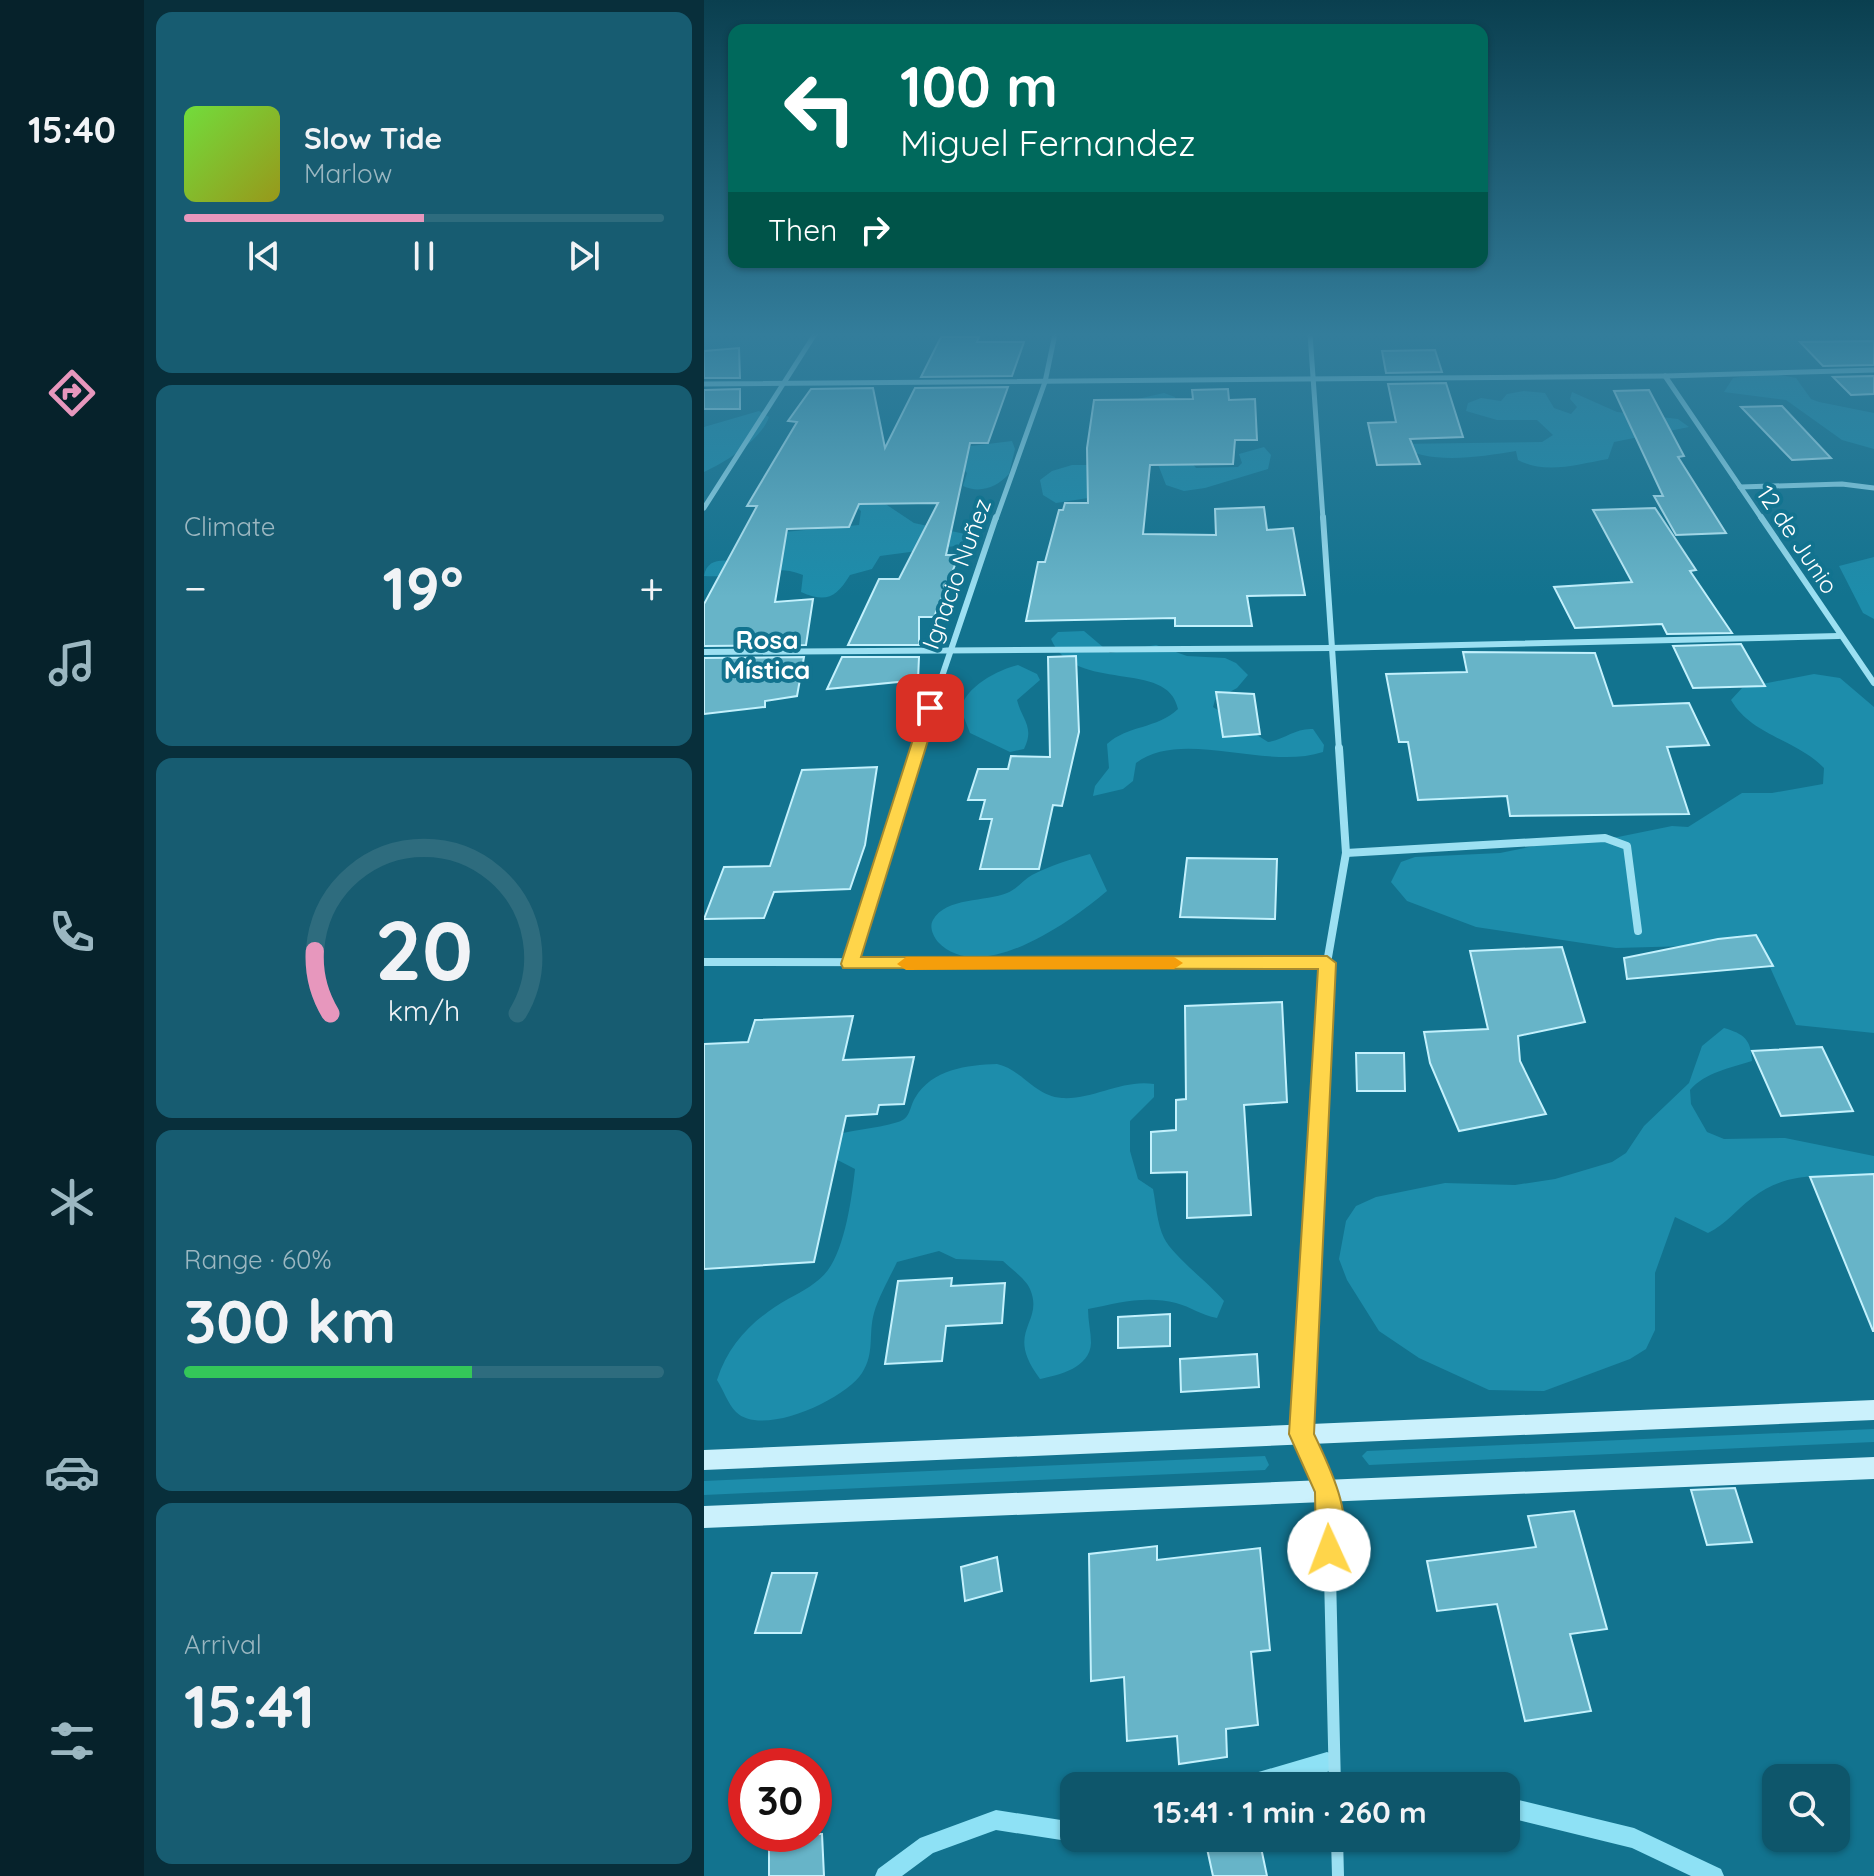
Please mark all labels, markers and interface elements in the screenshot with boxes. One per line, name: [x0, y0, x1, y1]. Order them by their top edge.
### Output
text: 100 m: [900, 51, 1058, 121]
icon: left: [768, 56, 872, 160]
text: 15:40: [28, 107, 116, 152]
text: Slow Tide: [304, 119, 442, 157]
text: Miguel Fernandez: [900, 120, 1195, 165]
text: Marlow: [304, 157, 392, 190]
icon: right: [853, 208, 897, 252]
text: Then: [768, 211, 837, 249]
icon: previous: [242, 234, 286, 278]
icon: pause: [402, 234, 446, 278]
icon: next: [562, 234, 606, 278]
icon: directions: [44, 365, 100, 421]
street label: 12 de Junio: [1751, 480, 1845, 599]
street label: Ignacio Nuñez: [915, 494, 997, 653]
text: Climate: [184, 510, 275, 543]
text: 19°: [383, 550, 464, 625]
text: −: [184, 560, 207, 615]
text: +: [639, 560, 664, 615]
district label: Rosa Mística: [724, 623, 810, 686]
icon: music: [44, 635, 100, 691]
pin: [896, 674, 964, 742]
icon: arrive: [908, 686, 952, 730]
text: 20: [375, 897, 473, 1001]
icon: phone: [44, 904, 100, 960]
text: km/h: [388, 992, 460, 1028]
icon: climate: [44, 1174, 100, 1230]
text: Range · 60%: [184, 1243, 332, 1276]
text: 300 km: [184, 1283, 396, 1358]
icon: car: [44, 1444, 100, 1500]
position arrow: [1287, 1508, 1371, 1592]
text: Arrival: [184, 1628, 262, 1661]
text: 15:41: [184, 1668, 315, 1743]
icon: filters: [44, 1713, 100, 1769]
speed limit sign: 30: [728, 1748, 832, 1852]
map controls: [1762, 1764, 1850, 1852]
button: search: [1762, 1764, 1850, 1852]
text: 15:41 · 1 min · 260 m: [1153, 1793, 1427, 1831]

